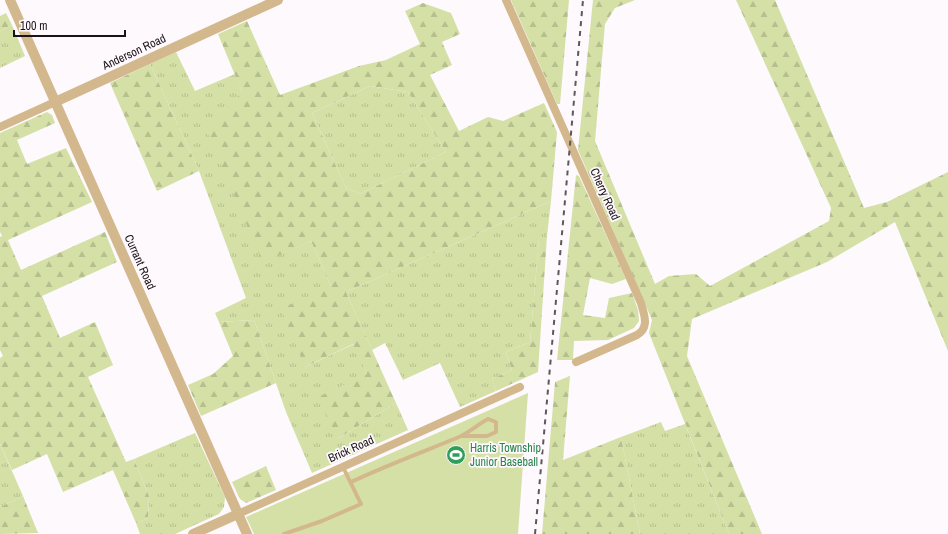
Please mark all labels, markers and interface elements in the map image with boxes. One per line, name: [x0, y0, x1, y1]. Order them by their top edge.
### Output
scale bar: [14, 12, 125, 38]
text: 100 m: [20, 18, 47, 34]
street label: Anderson Road: [99, 30, 168, 74]
street label: Cherry Road: [586, 165, 624, 223]
street label: Currant Road: [121, 232, 159, 292]
street label: Brick Road: [326, 432, 376, 466]
place label: Harris Township Junior Baseball: [470, 440, 541, 470]
sports icon: Harris Township Junior Baseball: [445, 444, 467, 466]

